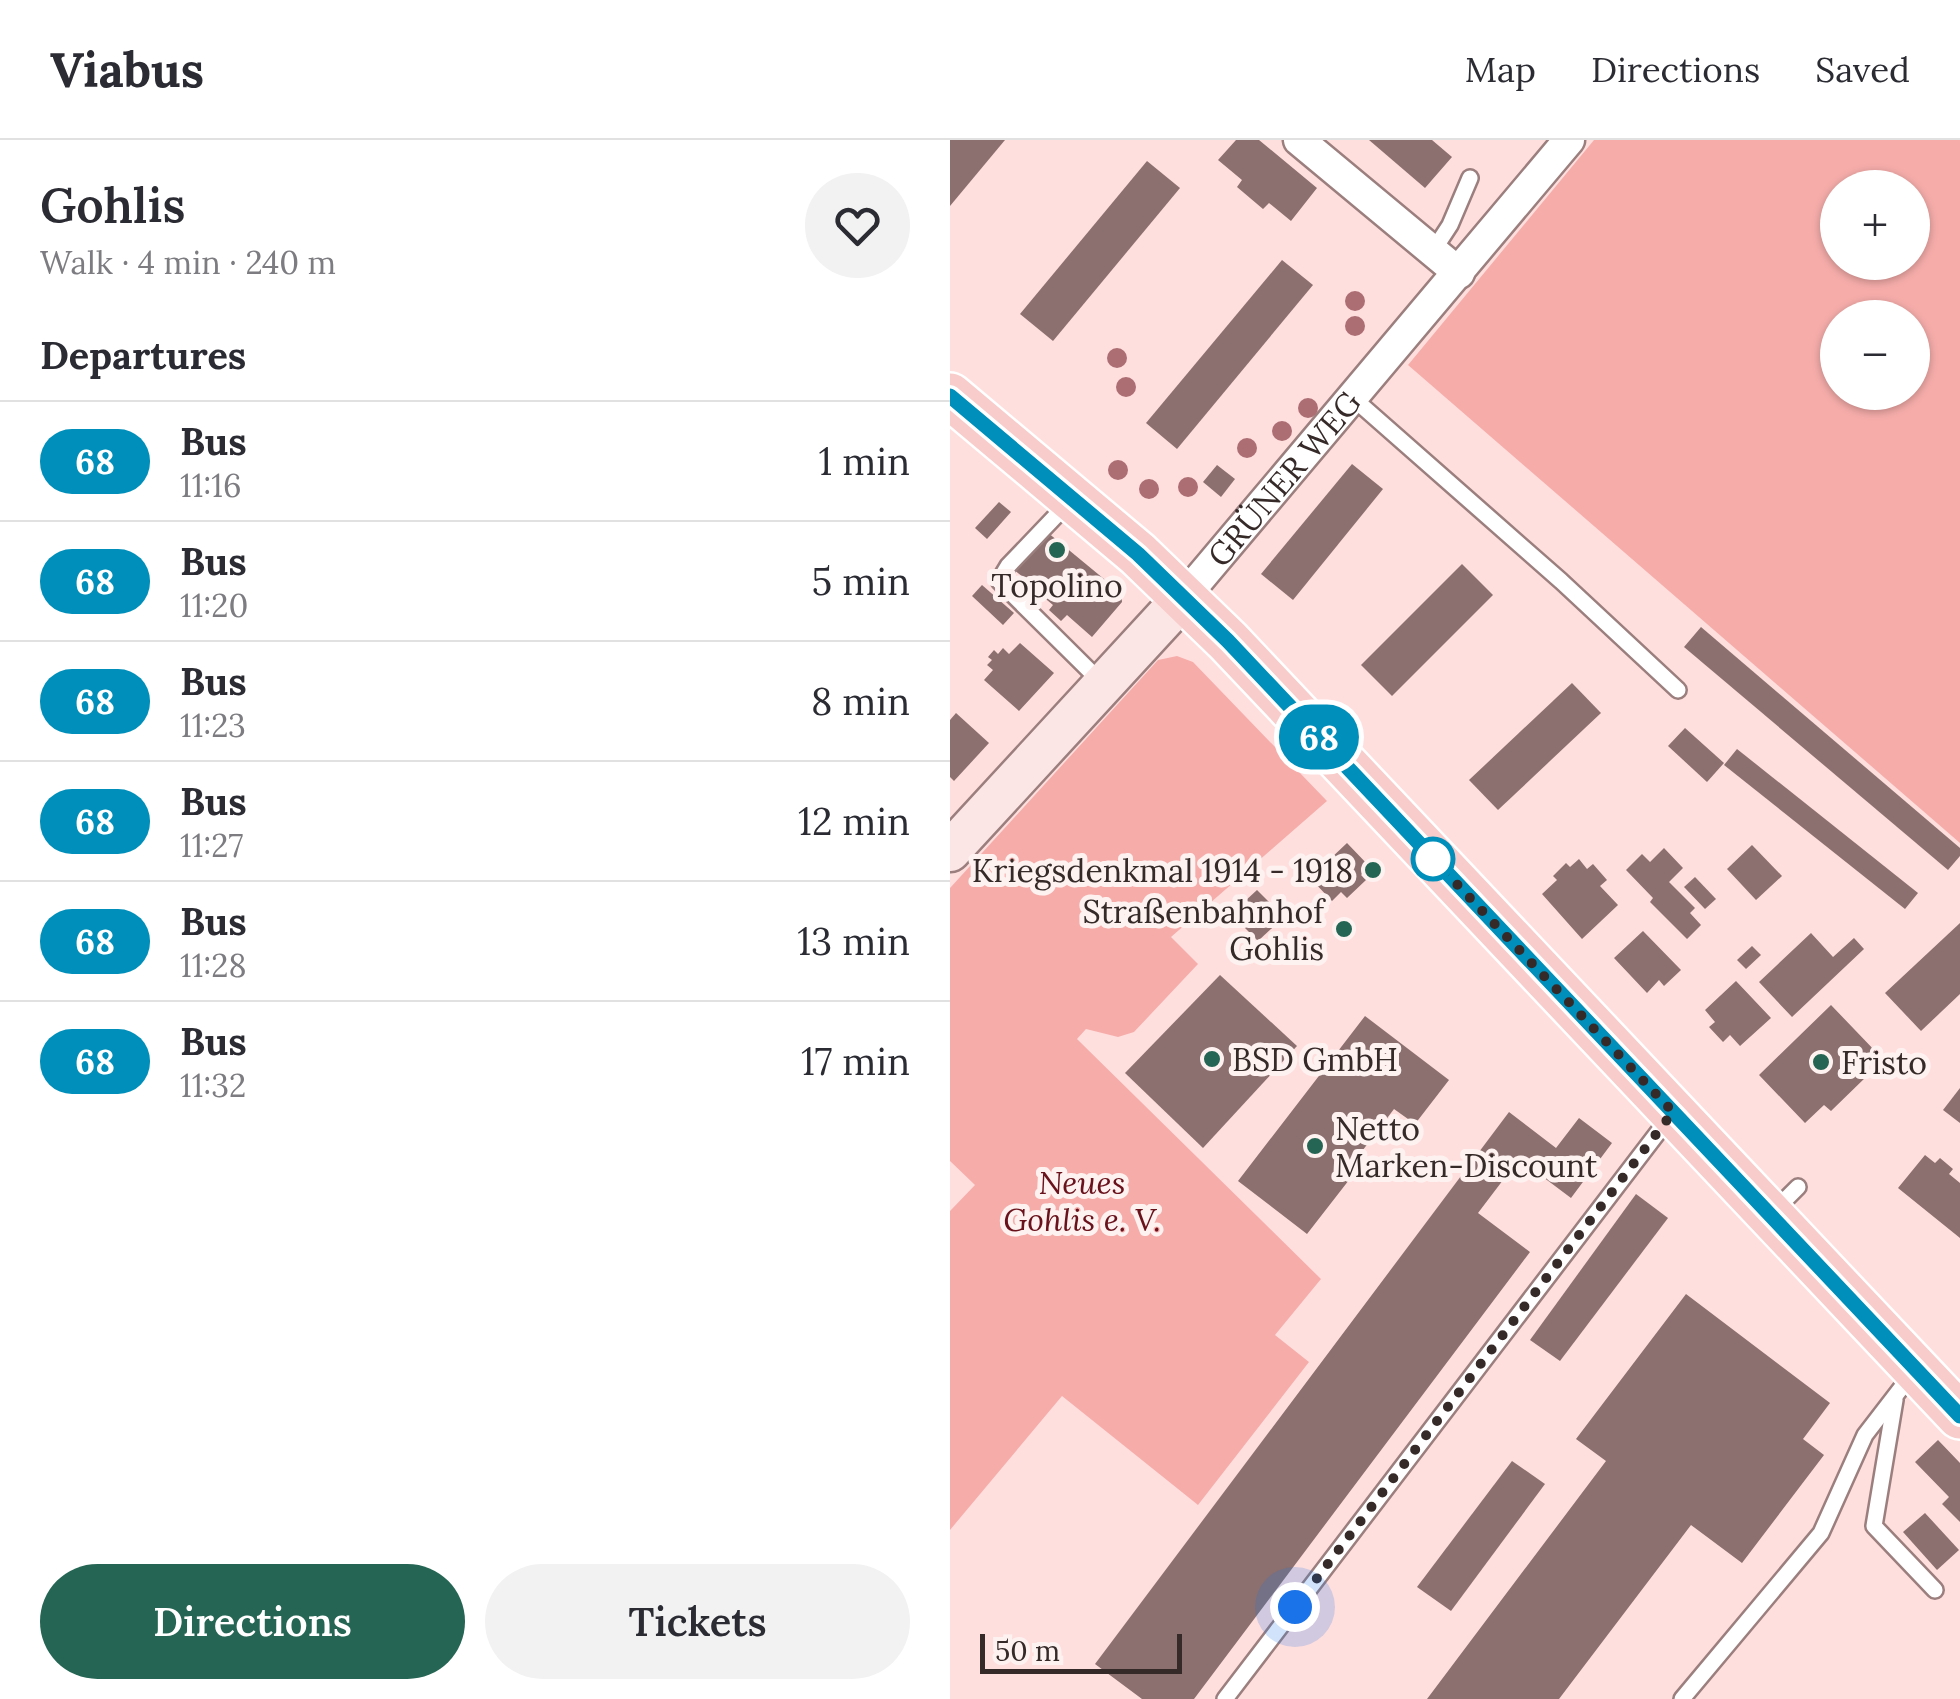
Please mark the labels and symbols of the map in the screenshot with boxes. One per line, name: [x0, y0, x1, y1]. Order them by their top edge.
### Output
street label: GRÜNER WEG: [1198, 382, 1370, 575]
marker: Topolino: [1046, 539, 1068, 561]
place label: Topolino: [991, 565, 1123, 606]
line badge: 68: [1274, 704, 1364, 770]
unlabelled marker: [1412, 838, 1454, 880]
place label: Kriegsdenkmal 1914 - 1918: [972, 850, 1353, 891]
marker: Kriegsdenkmal 1914 - 1918: [1362, 859, 1384, 881]
place label: Straßenbahnhof Gohlis: [1083, 891, 1326, 969]
marker: Straßenbahnhof Gohlis: [1333, 918, 1355, 940]
place label: BSD GmbH: [1232, 1039, 1398, 1080]
place label: Fristo: [1841, 1042, 1927, 1083]
marker: BSD GmbH: [1201, 1048, 1223, 1070]
marker: Fristo: [1810, 1051, 1832, 1073]
place label: Netto Marken-Discount: [1335, 1108, 1598, 1186]
marker: Netto Marken-Discount: [1304, 1135, 1326, 1157]
park label: Neues Gohlis e. V.: [1003, 1162, 1161, 1240]
your location: [1270, 1582, 1320, 1632]
scale bar: [980, 1629, 1182, 1674]

